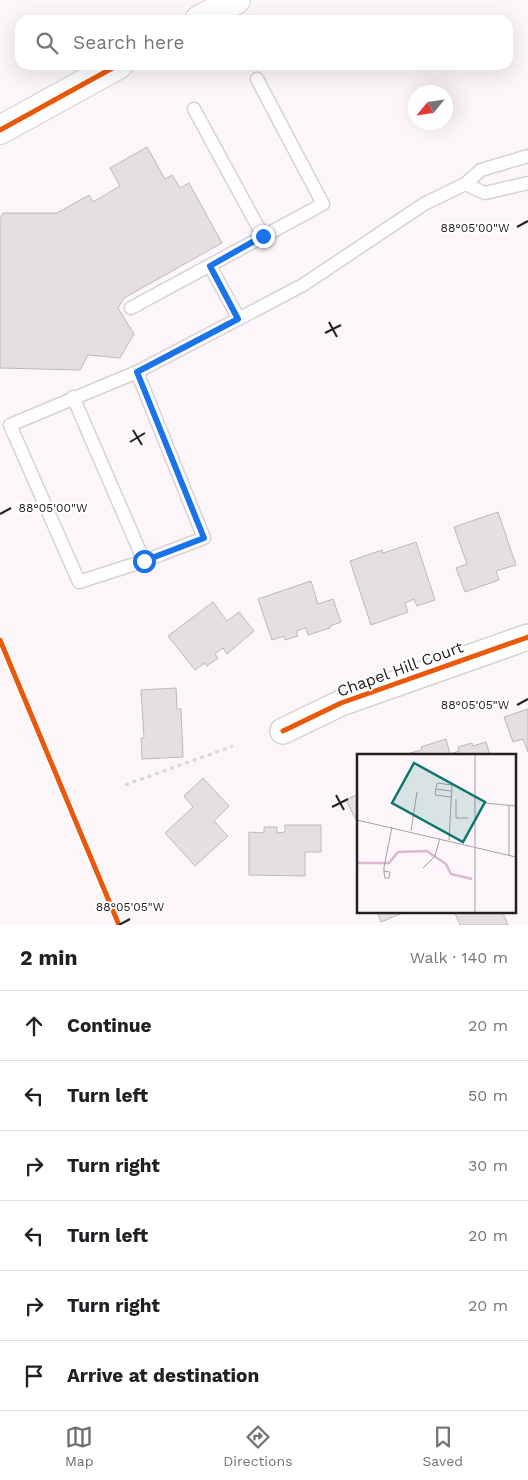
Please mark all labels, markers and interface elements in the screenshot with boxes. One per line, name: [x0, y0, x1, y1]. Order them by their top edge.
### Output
search box: [15, 15, 513, 70]
icon: search: [33, 29, 61, 57]
text: Search here: [73, 31, 184, 54]
north arrow: [408, 85, 453, 130]
text: 88°05'00"W: [441, 221, 510, 235]
route end: [252, 225, 275, 248]
text: 88°05'00"W: [19, 501, 88, 515]
route start: [133, 550, 156, 573]
street label: Chapel Hill Court: [334, 637, 466, 701]
text: 88°05'05"W: [441, 698, 510, 712]
inset map: [357, 754, 516, 912]
text: 88°05'05"W: [96, 900, 165, 914]
text: 2 min: [20, 945, 77, 970]
text: Walk · 140 m: [410, 948, 508, 967]
icon: ahead: [20, 1012, 48, 1040]
text: Continue: [67, 1014, 151, 1037]
text: 20 m: [468, 1016, 508, 1035]
icon: left: [20, 1082, 48, 1110]
text: Turn left: [67, 1084, 148, 1107]
text: 50 m: [468, 1086, 508, 1105]
icon: right: [20, 1152, 48, 1180]
text: Turn right: [67, 1154, 160, 1177]
text: 30 m: [468, 1156, 508, 1175]
icon: left: [20, 1222, 48, 1250]
text: Turn left: [67, 1224, 148, 1247]
text: 20 m: [468, 1226, 508, 1245]
icon: right: [20, 1292, 48, 1320]
text: Turn right: [67, 1294, 160, 1317]
text: 20 m: [468, 1296, 508, 1315]
icon: arrive: [20, 1362, 48, 1390]
text: Arrive at destination: [67, 1364, 259, 1387]
tab: Map: [65, 1423, 94, 1469]
tab: Directions: [223, 1423, 293, 1469]
tab: Saved: [422, 1423, 463, 1469]

